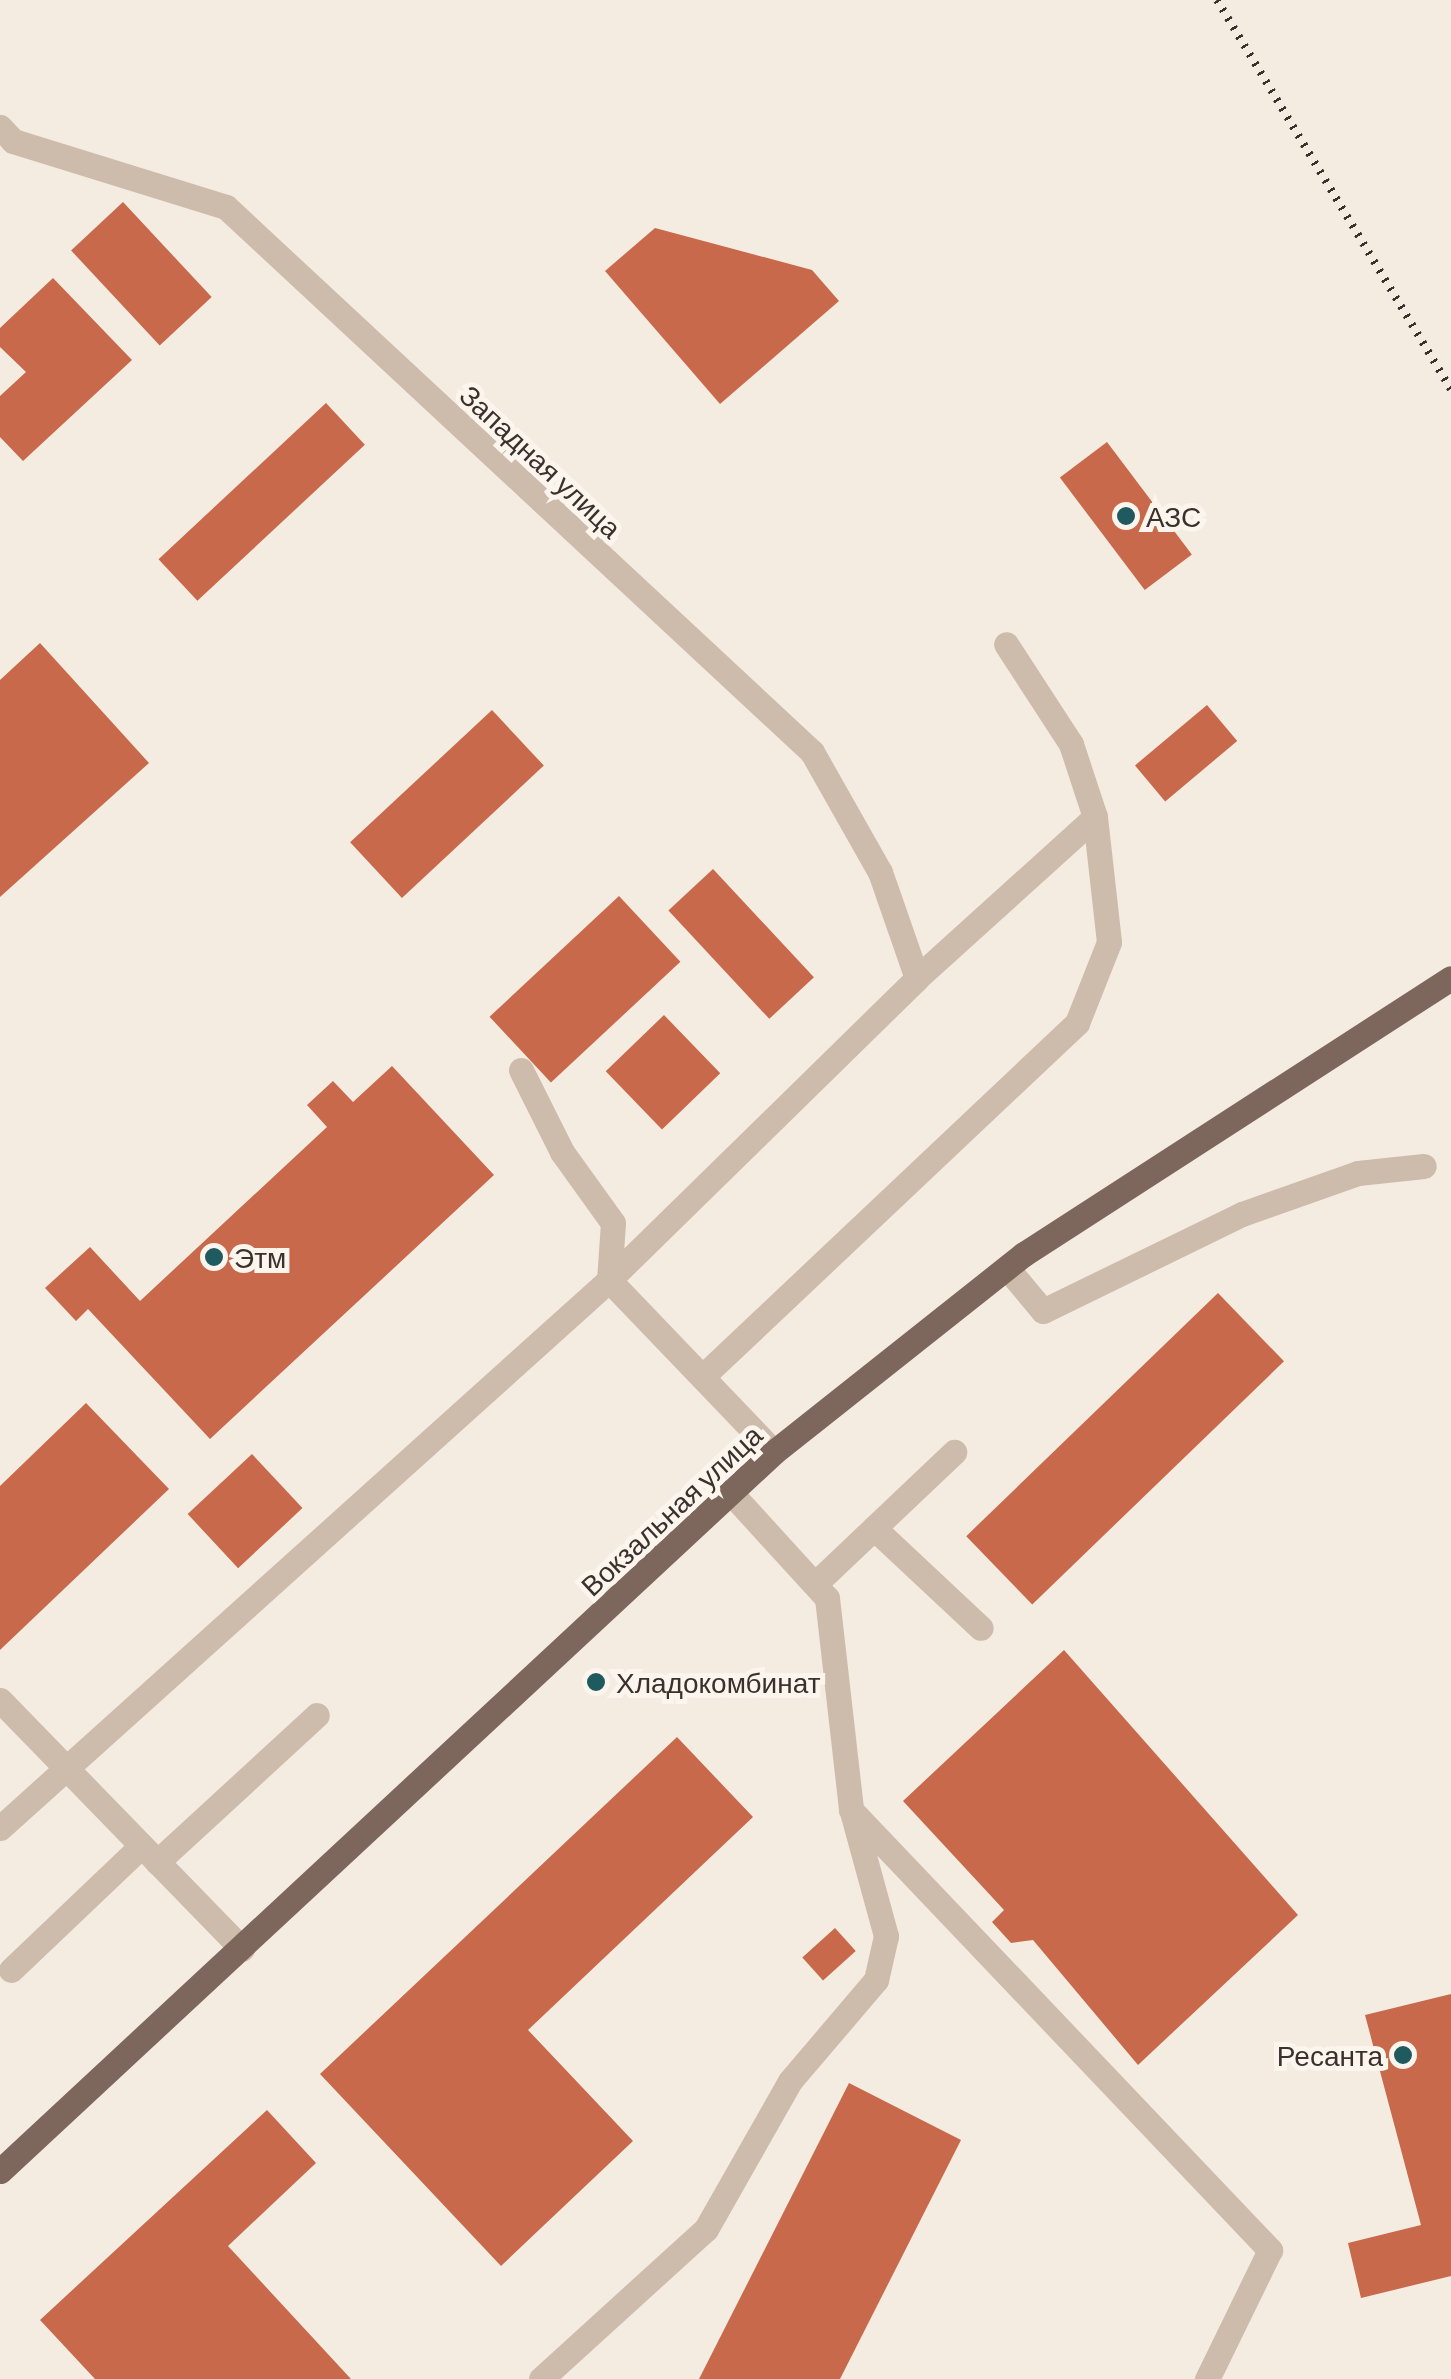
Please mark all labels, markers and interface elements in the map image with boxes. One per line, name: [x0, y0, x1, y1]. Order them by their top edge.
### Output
street label: Западная улица: [453, 378, 629, 544]
place label: АЗС: [1146, 499, 1201, 533]
marker: АЗС: [1115, 505, 1137, 527]
place label: Этм: [234, 1240, 286, 1274]
marker: Этм: [203, 1246, 225, 1268]
street label: Вокзальная улица: [574, 1418, 768, 1602]
place label: Хладокомбинат: [616, 1665, 820, 1699]
marker: Хладокомбинат: [585, 1671, 607, 1693]
place label: Ресанта: [1277, 2038, 1383, 2072]
marker: Ресанта: [1392, 2044, 1414, 2066]

